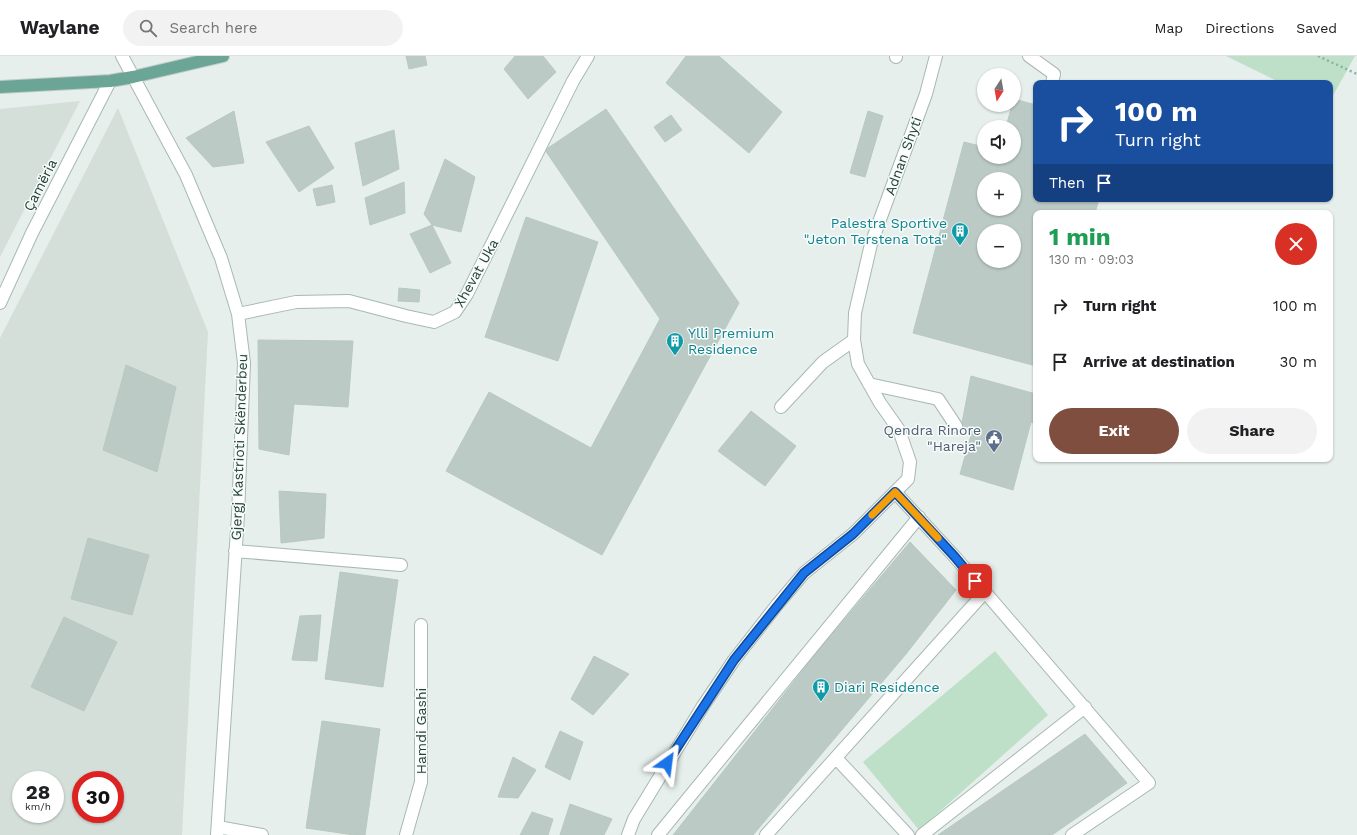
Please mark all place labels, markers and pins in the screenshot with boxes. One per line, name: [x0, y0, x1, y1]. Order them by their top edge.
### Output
place label: Palestra Sportive "Jeton Terstena Tota": [804, 215, 947, 247]
building icon: Palestra Sportive "Jeton Terstena Tota": [950, 221, 970, 246]
place label: Ylli Premium Residence: [688, 325, 774, 357]
building icon: Ylli Premium Residence: [665, 331, 685, 356]
place label: Qendra Rinore "Hareja": [884, 422, 981, 454]
public building icon: Qendra Rinore "Hareja": [984, 428, 1004, 453]
pin: [958, 564, 992, 598]
building icon: Diari Residence: [811, 677, 831, 702]
place label: Diari Residence: [834, 679, 940, 695]

